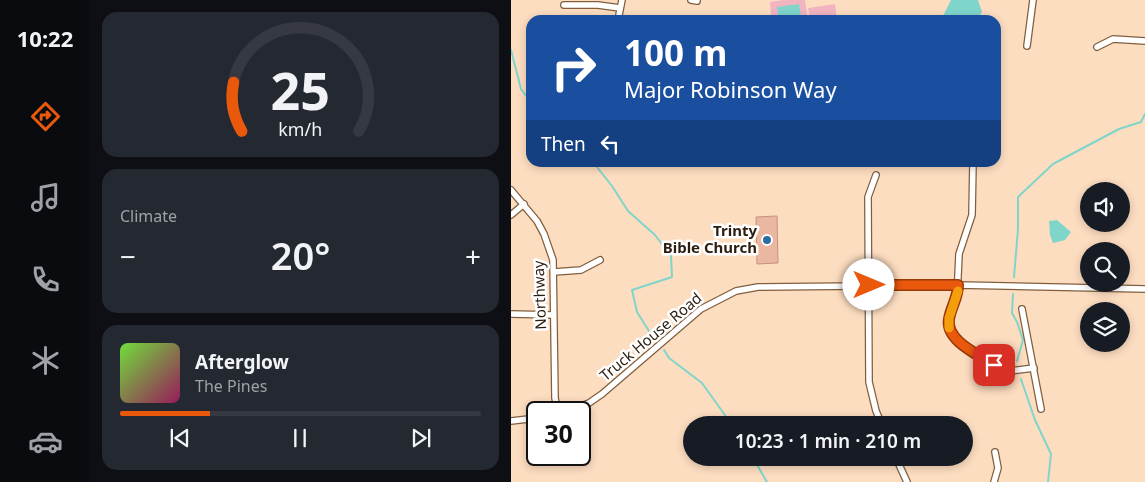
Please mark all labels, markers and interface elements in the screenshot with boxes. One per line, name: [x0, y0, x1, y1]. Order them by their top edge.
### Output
text: 10:22: [17, 23, 73, 53]
text: 100 m: [624, 29, 727, 76]
icon: right: [541, 35, 606, 100]
text: 25: [271, 54, 330, 125]
text: Major Robinson Way: [624, 74, 837, 104]
icon: directions: [28, 99, 63, 134]
text: km/h: [279, 117, 322, 141]
icon: left: [596, 130, 624, 158]
text: Then: [541, 131, 586, 157]
icon: music: [28, 180, 63, 215]
map controls: [1080, 182, 1130, 352]
button: sound: [1080, 182, 1130, 232]
text: Climate: [120, 205, 177, 227]
place label: Trinty Bible Church: [663, 220, 757, 257]
text: 20°: [271, 229, 330, 281]
marker: Trinty Bible Church: [761, 234, 773, 246]
text: −: [120, 237, 136, 275]
text: +: [465, 237, 481, 275]
button: search: [1080, 242, 1130, 292]
position arrow: [842, 258, 894, 310]
street label: Northway: [528, 260, 550, 330]
icon: phone: [28, 262, 63, 297]
street label: Truck House Road: [595, 288, 706, 385]
button: layers: [1080, 302, 1130, 352]
icon: climate: [28, 343, 63, 378]
pin: [973, 344, 1015, 386]
text: Afterglow: [195, 349, 289, 375]
icon: arrive: [980, 351, 1008, 379]
text: The Pines: [195, 375, 267, 397]
speed limit sign: 30: [526, 401, 591, 466]
icon: car: [28, 424, 63, 459]
icon: previous: [166, 424, 194, 452]
icon: pause: [286, 424, 314, 452]
icon: next: [407, 424, 435, 452]
text: 10:23 · 1 min · 210 m: [735, 428, 921, 454]

